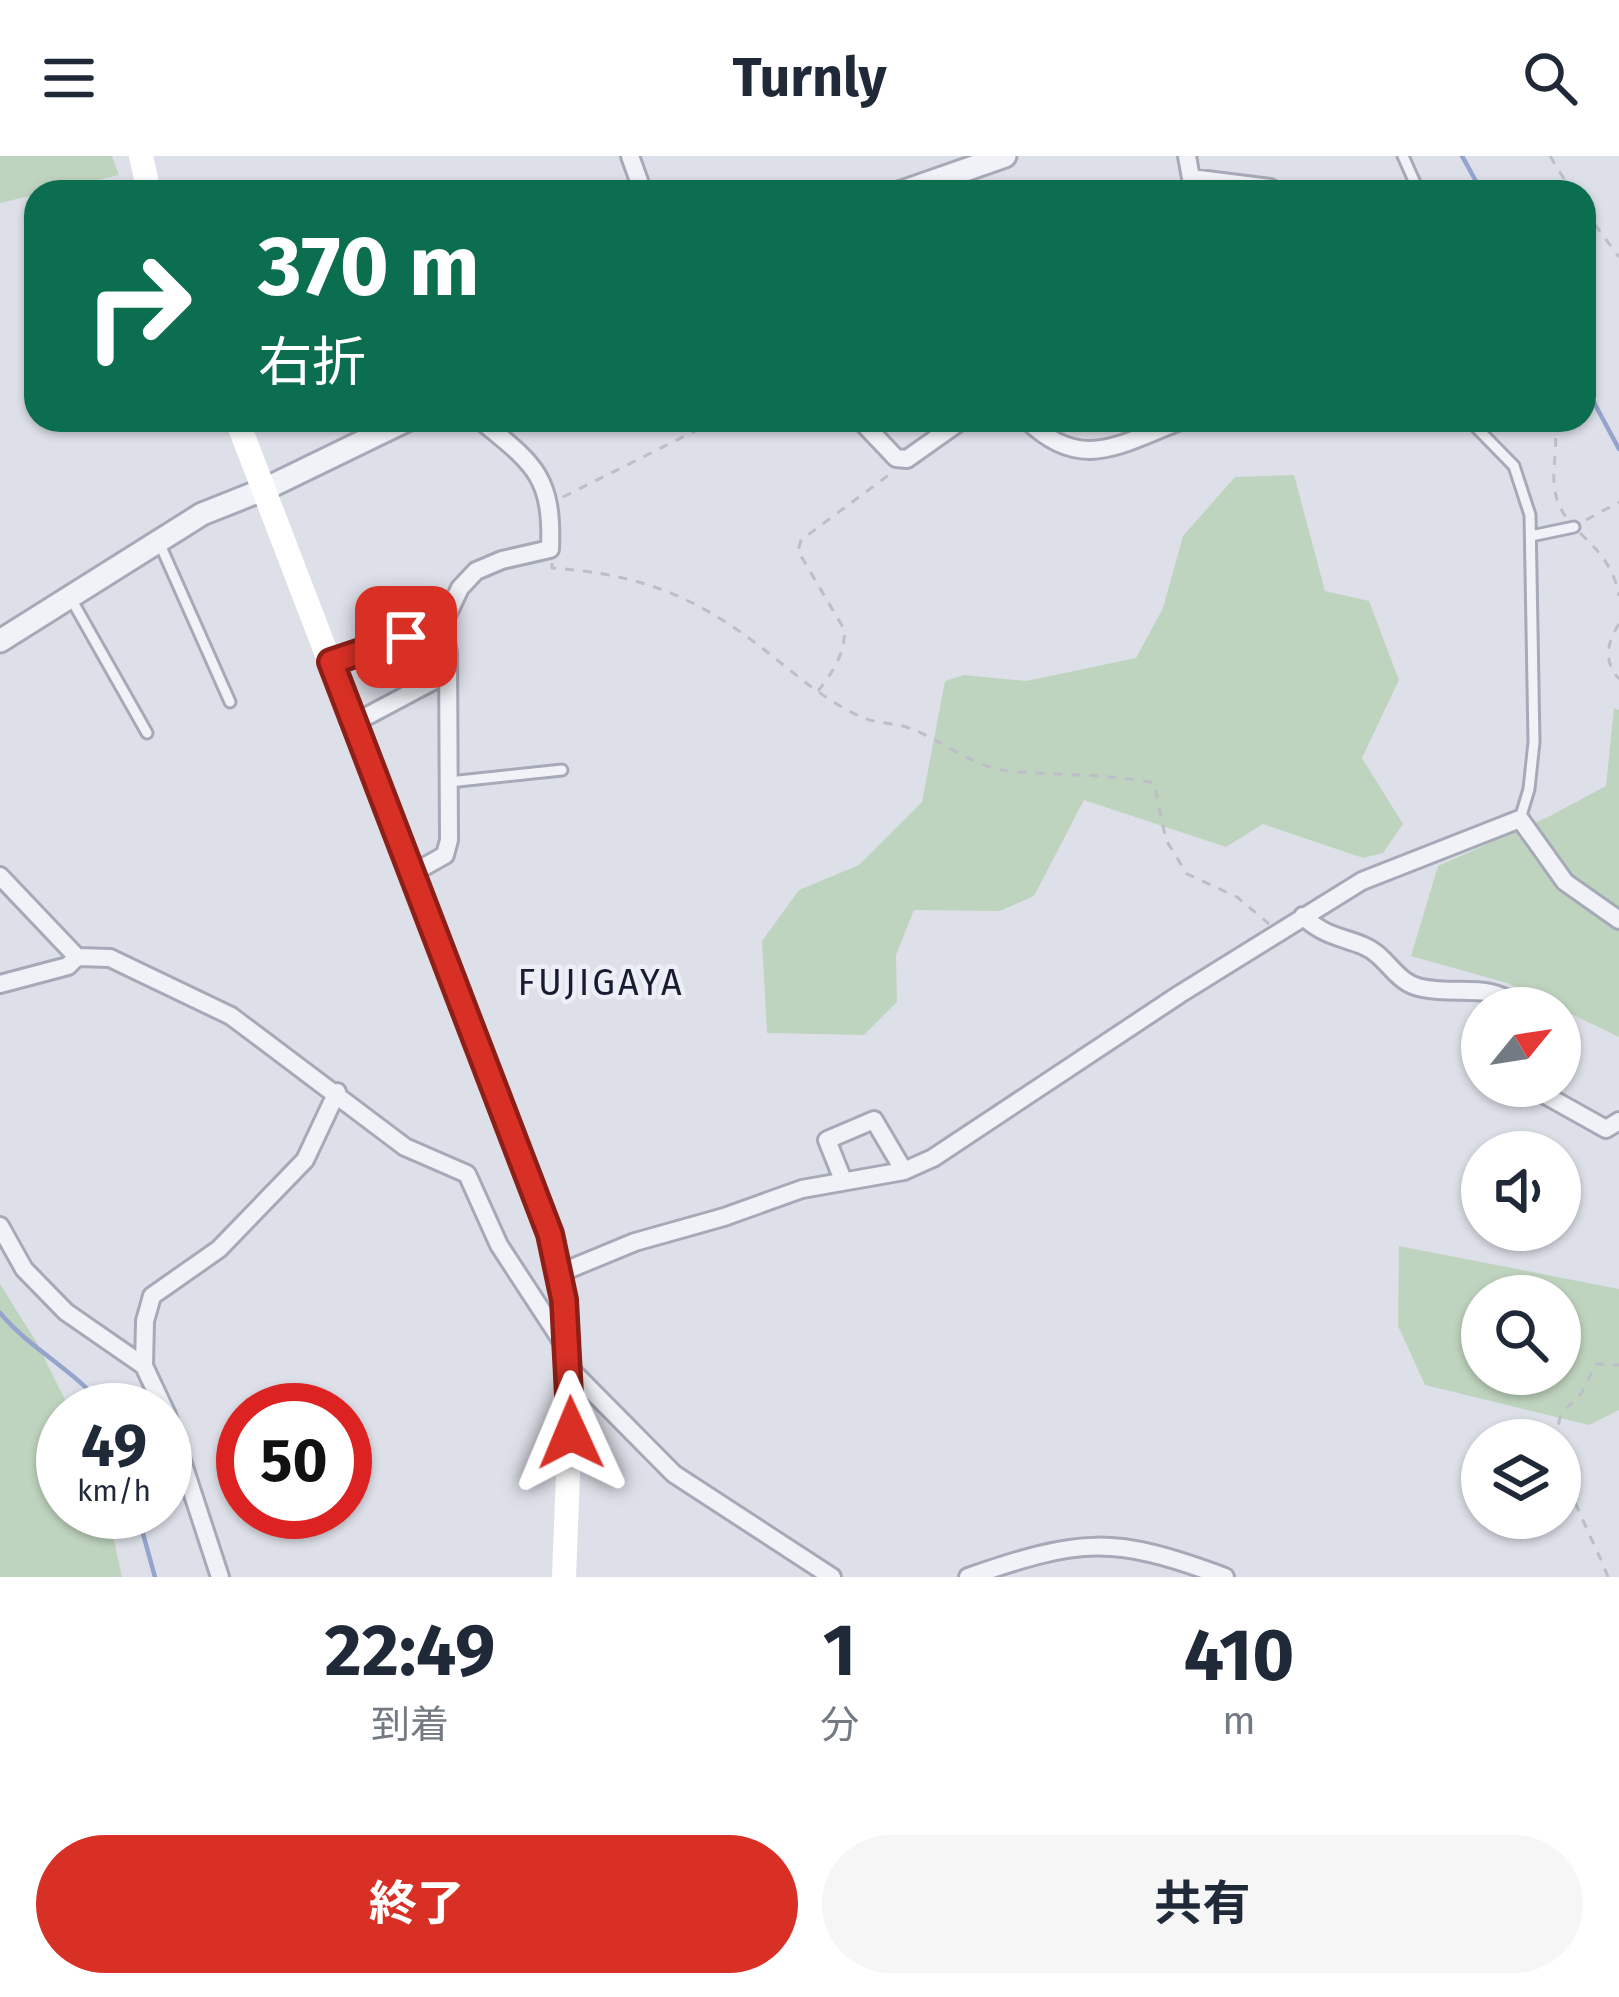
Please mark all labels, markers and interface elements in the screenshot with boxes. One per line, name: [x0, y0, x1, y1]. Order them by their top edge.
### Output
icon: menu: [36, 45, 102, 111]
icon: search: [1517, 45, 1583, 111]
text: Turnly: [732, 46, 887, 110]
text: 370 m: [258, 216, 480, 317]
icon: right: [60, 228, 216, 384]
text: 右折: [258, 331, 366, 395]
pin: [355, 586, 457, 688]
icon: arrive: [373, 604, 439, 670]
district label: FUJIGAYA: [517, 961, 685, 1005]
north arrow: [1461, 987, 1581, 1107]
map controls: [1461, 987, 1581, 1539]
button: sound: [1461, 1131, 1581, 1251]
button: search: [1461, 1275, 1581, 1395]
position arrow: [508, 1370, 634, 1496]
speed limit sign: 50: [216, 1383, 372, 1539]
text: 49: [81, 1410, 147, 1482]
button: layers: [1461, 1419, 1581, 1539]
text: km/h: [77, 1473, 151, 1509]
text: 22:49: [325, 1608, 495, 1694]
text: 1: [823, 1608, 856, 1694]
text: 410: [1183, 1613, 1294, 1699]
text: m: [1222, 1698, 1256, 1744]
text: 到着: [371, 1702, 449, 1748]
text: 分: [820, 1702, 859, 1748]
button: 終了: [36, 1835, 798, 1973]
button: 共有: [822, 1835, 1583, 1973]

